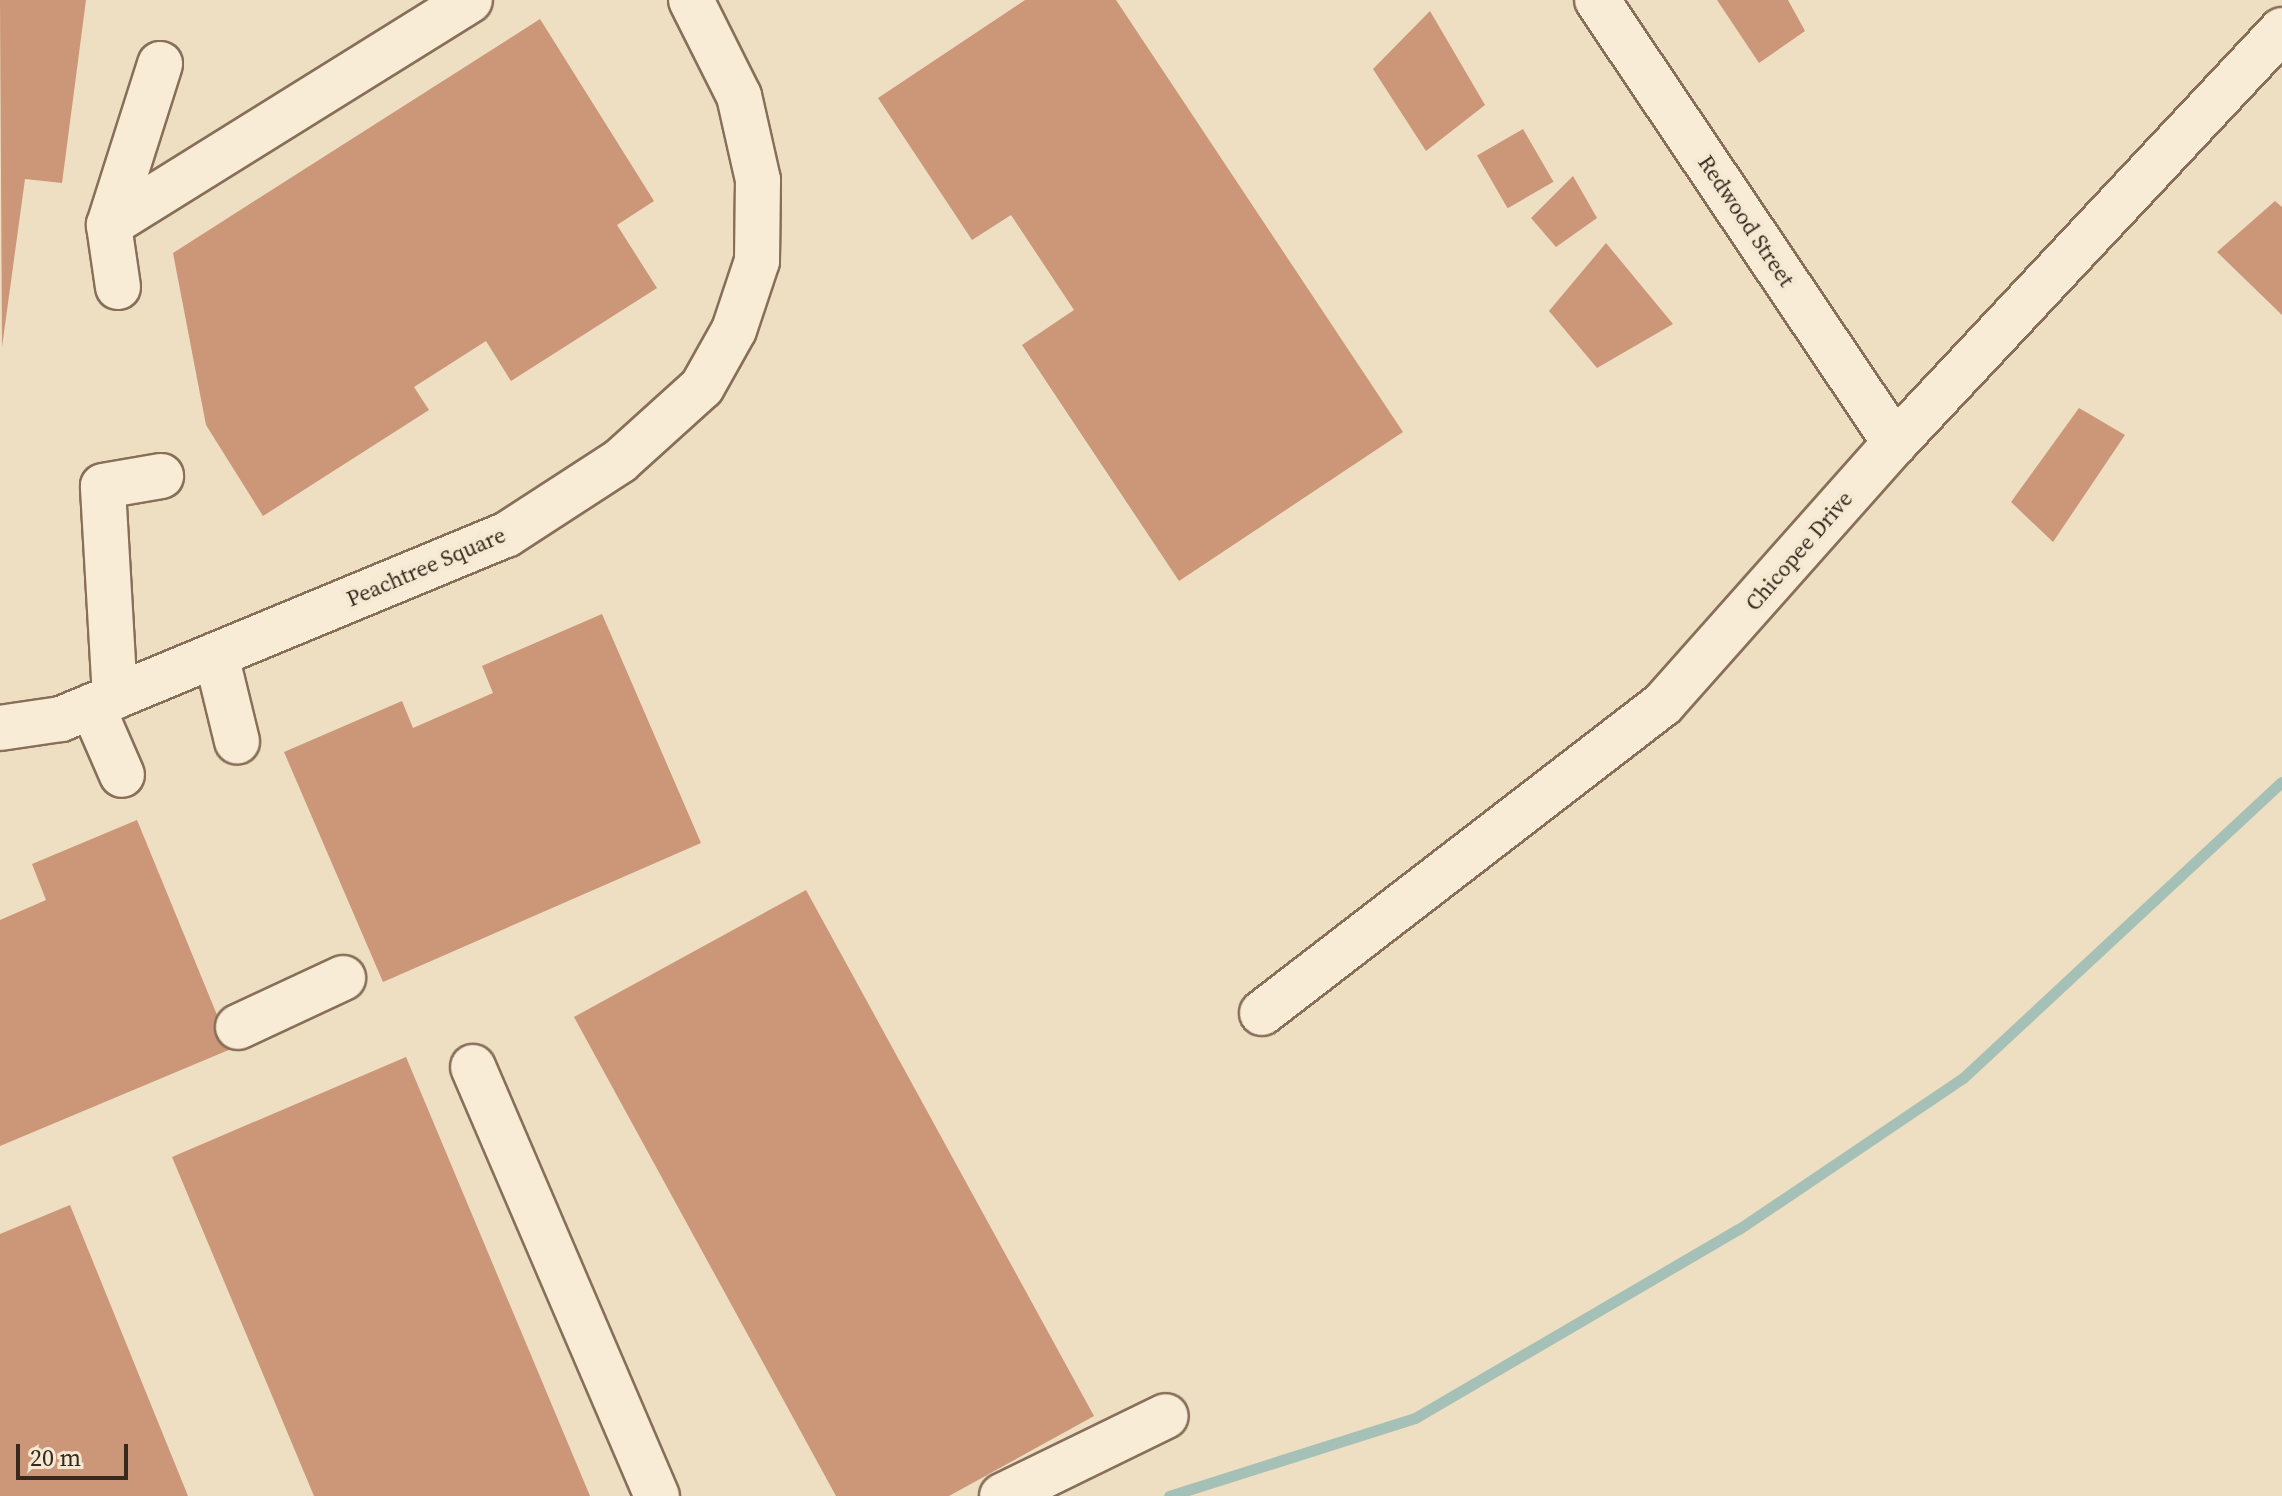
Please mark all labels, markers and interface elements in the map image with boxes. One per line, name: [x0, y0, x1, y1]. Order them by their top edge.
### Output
street label: Redwood Street: [1692, 150, 1800, 292]
street label: Chicopee Drive: [1740, 486, 1858, 616]
street label: Peachtree Square: [343, 522, 509, 612]
scale bar: [20, 1428, 132, 1478]
text: 20 m: [30, 1441, 81, 1474]

